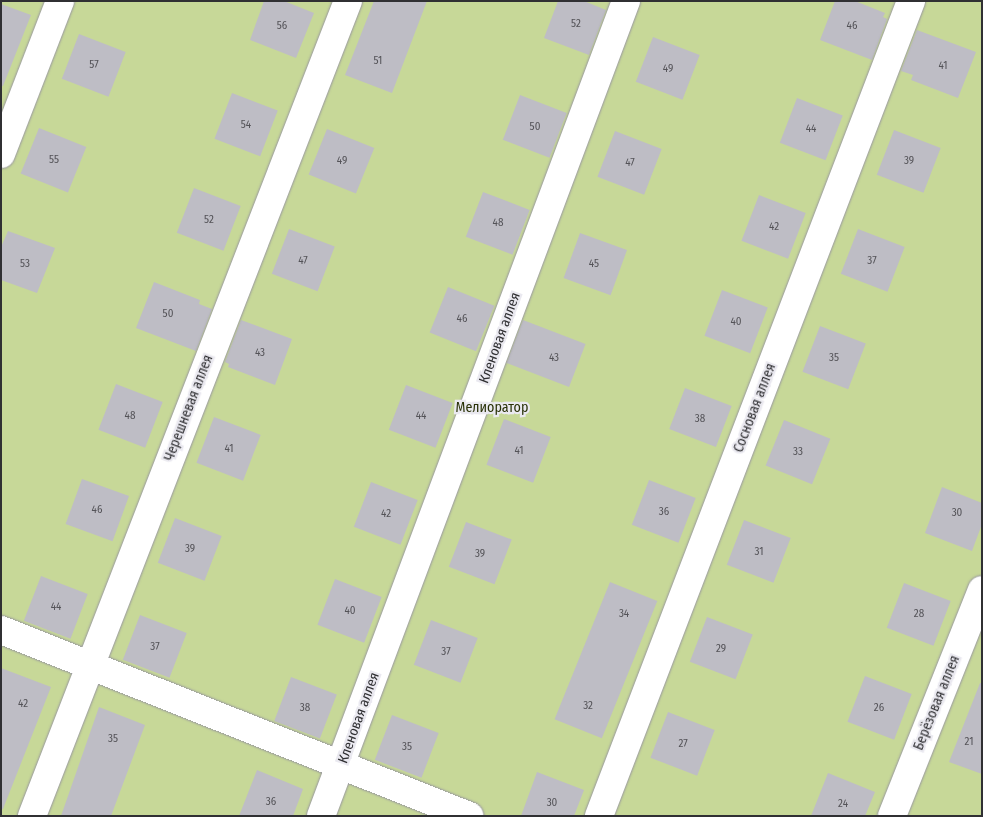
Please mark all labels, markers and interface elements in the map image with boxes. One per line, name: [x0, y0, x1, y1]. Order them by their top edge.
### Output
house number: 52: [571, 17, 581, 31]
house number: 56: [277, 19, 287, 33]
house number: 46: [847, 19, 857, 33]
house number: 51: [374, 54, 382, 68]
house number: 57: [89, 58, 99, 72]
house number: 41: [938, 59, 948, 73]
house number: 49: [663, 62, 673, 76]
house number: 54: [241, 118, 251, 132]
house number: 50: [530, 120, 540, 134]
house number: 44: [806, 122, 816, 136]
house number: 55: [49, 153, 59, 167]
house number: 49: [337, 154, 347, 168]
house number: 39: [904, 154, 914, 168]
house number: 47: [625, 156, 635, 170]
house number: 52: [204, 213, 214, 227]
house number: 48: [493, 216, 503, 230]
house number: 42: [769, 220, 779, 234]
house number: 47: [298, 254, 308, 268]
house number: 37: [867, 254, 877, 268]
house number: 53: [20, 257, 30, 271]
house number: 45: [589, 257, 599, 271]
street label: Кленовая аллея: [476, 290, 524, 386]
house number: 50: [163, 307, 173, 321]
house number: 46: [457, 312, 467, 326]
house number: 40: [730, 315, 742, 329]
house number: 43: [255, 346, 265, 360]
house number: 43: [549, 351, 559, 365]
house number: 35: [829, 351, 839, 365]
street label: Черешневая аллея: [161, 353, 217, 463]
street label: Сосновая аллея: [730, 361, 780, 455]
park label: Мелиоратор: [456, 400, 528, 416]
house number: 48: [125, 409, 135, 423]
house number: 44: [416, 409, 426, 423]
house number: 38: [695, 412, 705, 426]
house number: 41: [224, 442, 234, 456]
house number: 41: [514, 444, 524, 458]
house number: 33: [793, 445, 803, 459]
house number: 46: [92, 503, 102, 517]
house number: 36: [659, 505, 669, 519]
house number: 30: [952, 506, 962, 520]
house number: 42: [381, 507, 391, 521]
house number: 39: [185, 542, 195, 556]
house number: 31: [755, 545, 763, 559]
house number: 39: [475, 547, 485, 561]
house number: 44: [51, 600, 61, 614]
house number: 40: [344, 604, 356, 618]
house number: 34: [619, 607, 629, 621]
house number: 28: [914, 607, 924, 621]
house number: 37: [150, 640, 160, 654]
house number: 29: [716, 642, 726, 656]
house number: 37: [441, 645, 451, 659]
street label: Берёзовая аллея: [910, 653, 964, 753]
street label: Кленовая аллея: [335, 670, 383, 766]
house number: 42: [18, 697, 28, 711]
house number: 32: [583, 699, 593, 713]
house number: 38: [300, 701, 310, 715]
house number: 26: [874, 701, 884, 715]
house number: 35: [108, 732, 118, 746]
house number: 21: [965, 735, 973, 749]
house number: 27: [678, 737, 688, 751]
house number: 35: [402, 740, 412, 754]
house number: 36: [266, 795, 276, 809]
house number: 30: [547, 796, 557, 810]
house number: 24: [838, 797, 848, 811]

